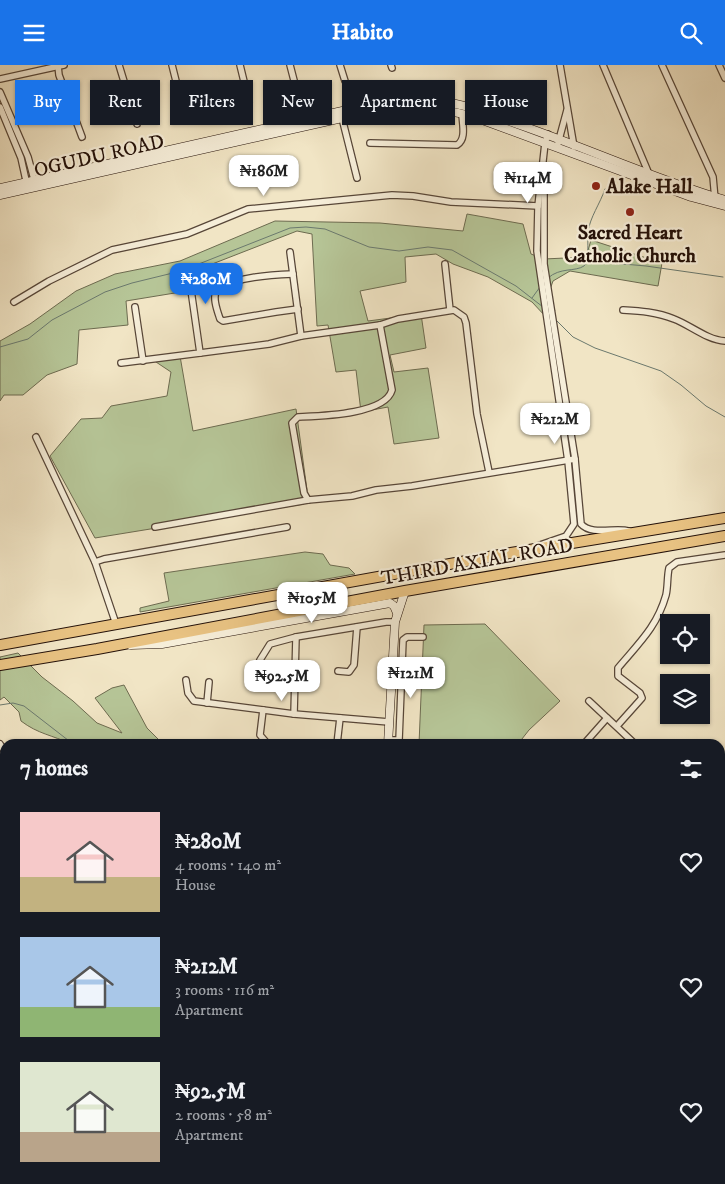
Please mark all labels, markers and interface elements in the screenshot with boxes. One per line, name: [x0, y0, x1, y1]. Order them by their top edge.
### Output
icon: menu: [20, 19, 48, 47]
text: Habito: [332, 19, 393, 46]
icon: search: [677, 19, 705, 47]
chip: Buy: [15, 80, 80, 125]
chip: Rent: [90, 80, 160, 125]
chip: Filters: [170, 80, 253, 125]
chip: New: [263, 80, 332, 125]
chip: Apartment: [342, 80, 455, 125]
chip: House: [465, 80, 547, 125]
street label: OGUDU ROAD: [32, 129, 167, 184]
pin: ₦186M: [229, 155, 299, 197]
text: ₦186M: [240, 161, 288, 181]
pin: ₦114M: [493, 161, 563, 204]
text: ₦114M: [504, 168, 552, 188]
place label: Alake Hall: [605, 175, 694, 200]
marker: Alake Hall: [590, 180, 602, 192]
marker: Sacred Heart Catholic Church: [624, 206, 636, 218]
place label: Sacred Heart Catholic Church: [564, 221, 697, 269]
pin: ₦280M: [171, 263, 241, 305]
text: ₦280M: [181, 269, 231, 289]
pin: ₦212M: [520, 403, 590, 445]
text: ₦212M: [531, 409, 579, 429]
street label: THIRD AXIAL ROAD: [379, 533, 575, 592]
pin: ₦105M: [277, 581, 347, 624]
text: ₦105M: [288, 588, 336, 608]
map controls: [660, 614, 710, 724]
button: locate: [660, 614, 710, 664]
pin: ₦121M: [376, 657, 446, 699]
pin: ₦92.5M: [241, 659, 323, 702]
text: ₦121M: [388, 663, 434, 683]
text: ₦92.5M: [255, 666, 309, 686]
button: layers: [660, 674, 710, 724]
icon: filters: [677, 755, 705, 783]
text: 7 homes: [20, 756, 88, 782]
text: ₦280M: [175, 829, 242, 855]
icon: home: [60, 832, 120, 892]
icon: heart: [677, 848, 705, 876]
text: 4 rooms · 140 m²: [175, 855, 281, 875]
text: House: [175, 875, 216, 895]
text: ₦212M: [175, 954, 238, 980]
icon: home: [60, 957, 120, 1017]
icon: heart: [677, 973, 705, 1001]
text: 3 rooms · 116 m²: [175, 980, 274, 1000]
text: Apartment: [175, 1000, 243, 1020]
text: ₦92.5M: [175, 1079, 246, 1105]
icon: home: [60, 1082, 120, 1142]
icon: heart: [677, 1098, 705, 1126]
text: 2 rooms · 58 m²: [175, 1105, 272, 1125]
text: Apartment: [175, 1125, 243, 1145]

